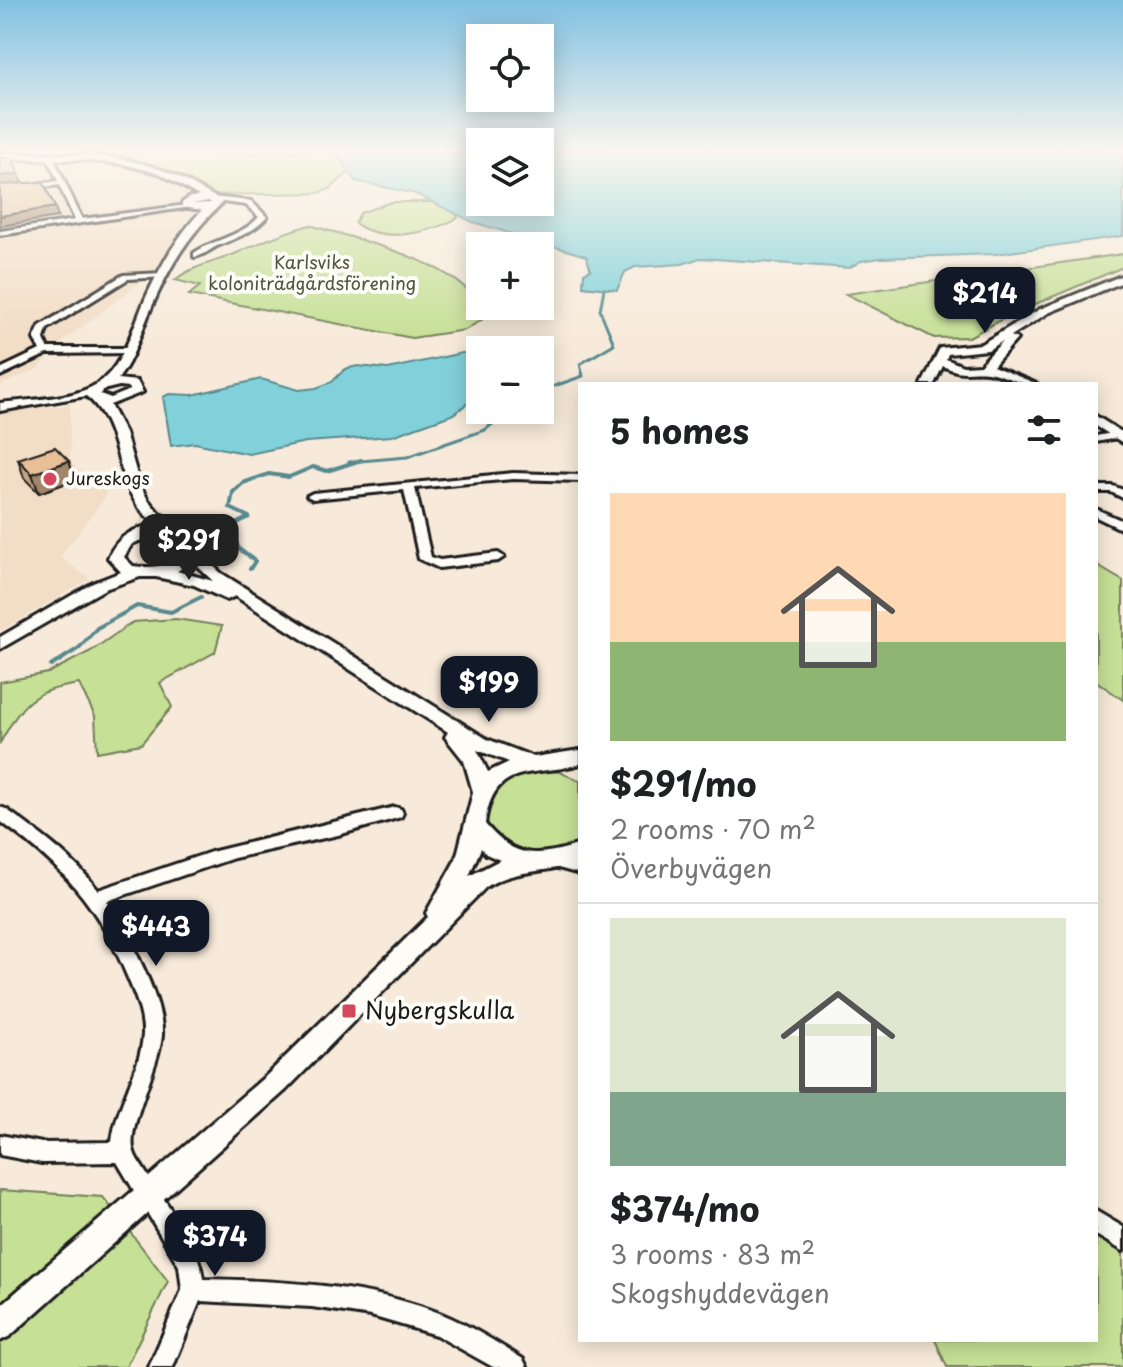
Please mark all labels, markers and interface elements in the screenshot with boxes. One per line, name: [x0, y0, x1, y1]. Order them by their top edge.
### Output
map controls: [466, 24, 554, 424]
button: locate: [466, 24, 554, 112]
button: layers: [466, 128, 554, 216]
button: +: [466, 232, 554, 320]
park label: Karlsviks koloniträdgårdsförening: [208, 248, 416, 296]
pin: $214: [938, 267, 1032, 335]
text: $214: [952, 273, 1018, 312]
button: −: [466, 336, 554, 424]
text: 5 homes: [610, 404, 749, 456]
icon: filters: [1022, 408, 1066, 452]
place label: Jureskogs: [66, 464, 150, 491]
marker: Jureskogs: [41, 470, 59, 488]
pin: $291: [142, 514, 236, 582]
text: $291: [158, 520, 220, 559]
icon: home: [766, 545, 910, 689]
pin: $199: [442, 656, 536, 724]
text: $199: [459, 662, 519, 701]
text: $291/mo: [610, 757, 757, 809]
text: 2 rooms · 70 m²: [610, 809, 816, 848]
text: Överbyvägen: [610, 848, 772, 887]
pin: $443: [109, 900, 203, 968]
text: $443: [121, 906, 191, 945]
icon: home: [766, 970, 910, 1114]
place label: Nybergskulla: [365, 991, 514, 1027]
marker: Nybergskulla: [340, 1002, 358, 1020]
text: $374/mo: [610, 1182, 760, 1234]
pin: $374: [168, 1210, 262, 1278]
text: $374: [183, 1216, 247, 1255]
text: 3 rooms · 83 m²: [610, 1234, 815, 1273]
text: Skogshyddevägen: [610, 1273, 830, 1312]

